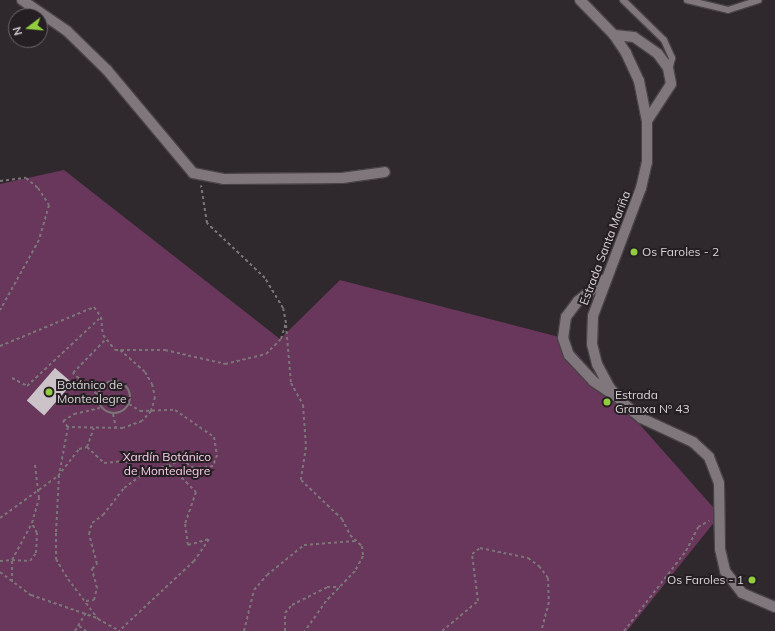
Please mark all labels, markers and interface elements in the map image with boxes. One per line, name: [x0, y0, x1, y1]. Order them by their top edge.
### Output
north arrow: [8, 8, 48, 48]
text: N: [10, 25, 25, 37]
street label: Estrada Santa Mariña: [577, 189, 633, 307]
place label: Os Faroles - 2: [642, 245, 719, 259]
marker: Os Faroles - 2: [629, 247, 639, 257]
place label: Botánico de Montealegre: [57, 378, 126, 406]
marker: Botánico de Montealegre: [44, 387, 54, 397]
place label: Estrada Granxa Nº 43: [615, 388, 690, 416]
marker: Estrada Granxa Nº 43: [602, 397, 612, 407]
park label: Xardín Botánico de Montealegre: [123, 450, 211, 478]
place label: Os Faroles - 1: [667, 573, 744, 587]
marker: Os Faroles - 1: [747, 575, 757, 585]

